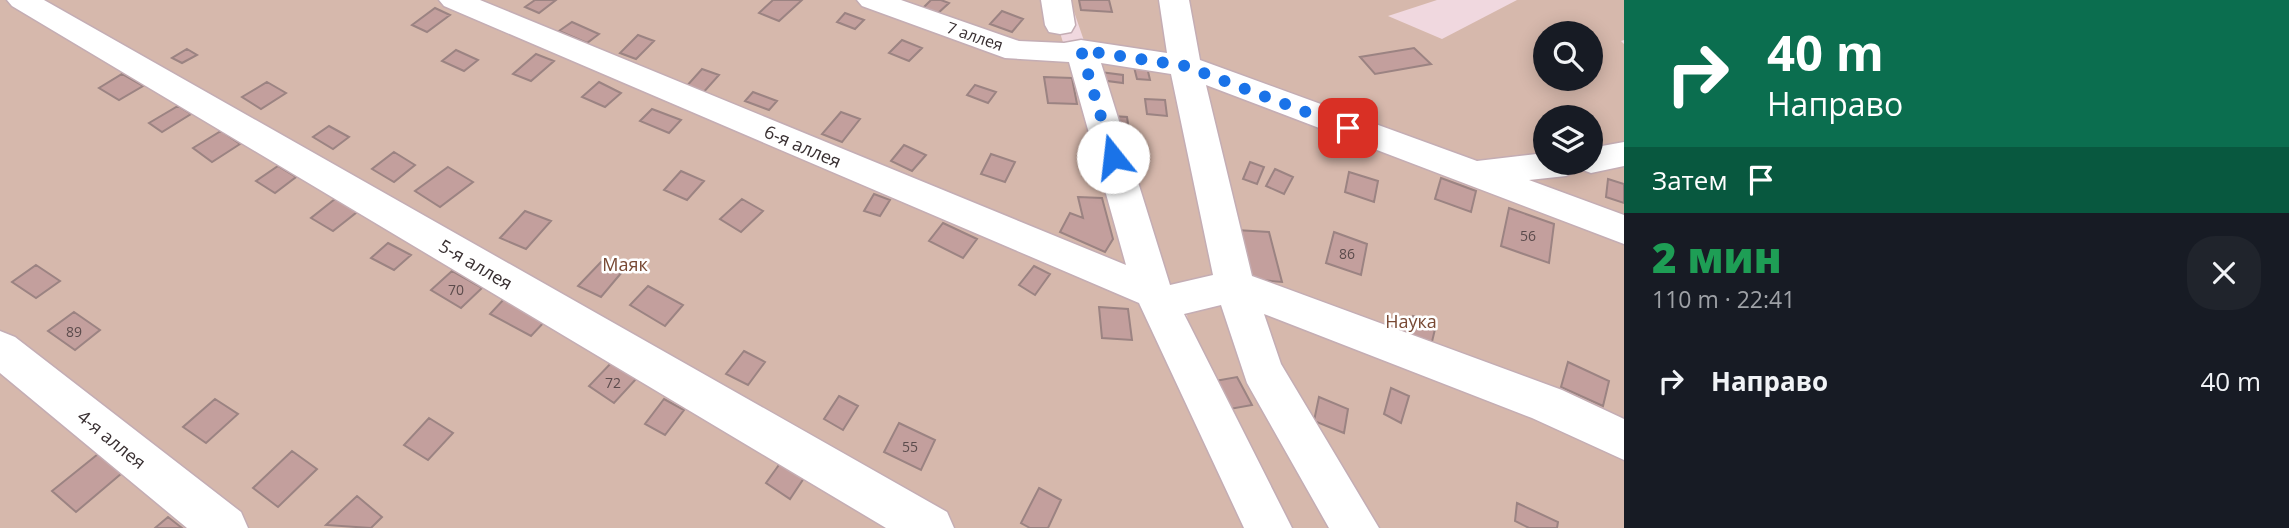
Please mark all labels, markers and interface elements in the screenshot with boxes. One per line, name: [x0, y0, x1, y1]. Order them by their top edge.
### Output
street label: 7 аллея: [944, 16, 1006, 56]
text: 40 m: [1767, 19, 1884, 85]
map controls: [1533, 21, 1603, 175]
button: search: [1533, 21, 1603, 91]
icon: right: [1652, 28, 1743, 119]
text: Направо: [1767, 82, 1903, 125]
pin: [1318, 98, 1378, 158]
button: layers: [1533, 105, 1603, 175]
icon: arrive: [1329, 109, 1367, 147]
street label: 6-я аллея: [761, 119, 845, 173]
position arrow: [1076, 120, 1150, 194]
icon: arrive: [1742, 161, 1780, 199]
text: Затем: [1652, 162, 1728, 198]
house number: 56: [1520, 226, 1536, 245]
text: 2 мин: [1652, 228, 1782, 285]
street label: 5-я аллея: [435, 233, 517, 295]
button: close: [2187, 236, 2261, 310]
house number: 86: [1339, 244, 1355, 263]
park label: Маяк: [602, 252, 648, 276]
house number: 70: [448, 280, 464, 299]
text: 110 m · 22:41: [1652, 283, 1795, 315]
park label: Наука: [1385, 309, 1437, 333]
house number: 89: [66, 322, 82, 341]
icon: right: [1652, 362, 1690, 400]
text: Направо: [1711, 363, 1828, 399]
text: 40 m: [2200, 363, 2261, 399]
house number: 72: [605, 373, 621, 392]
street label: 4-я аллея: [73, 404, 151, 474]
house number: 55: [902, 437, 918, 456]

